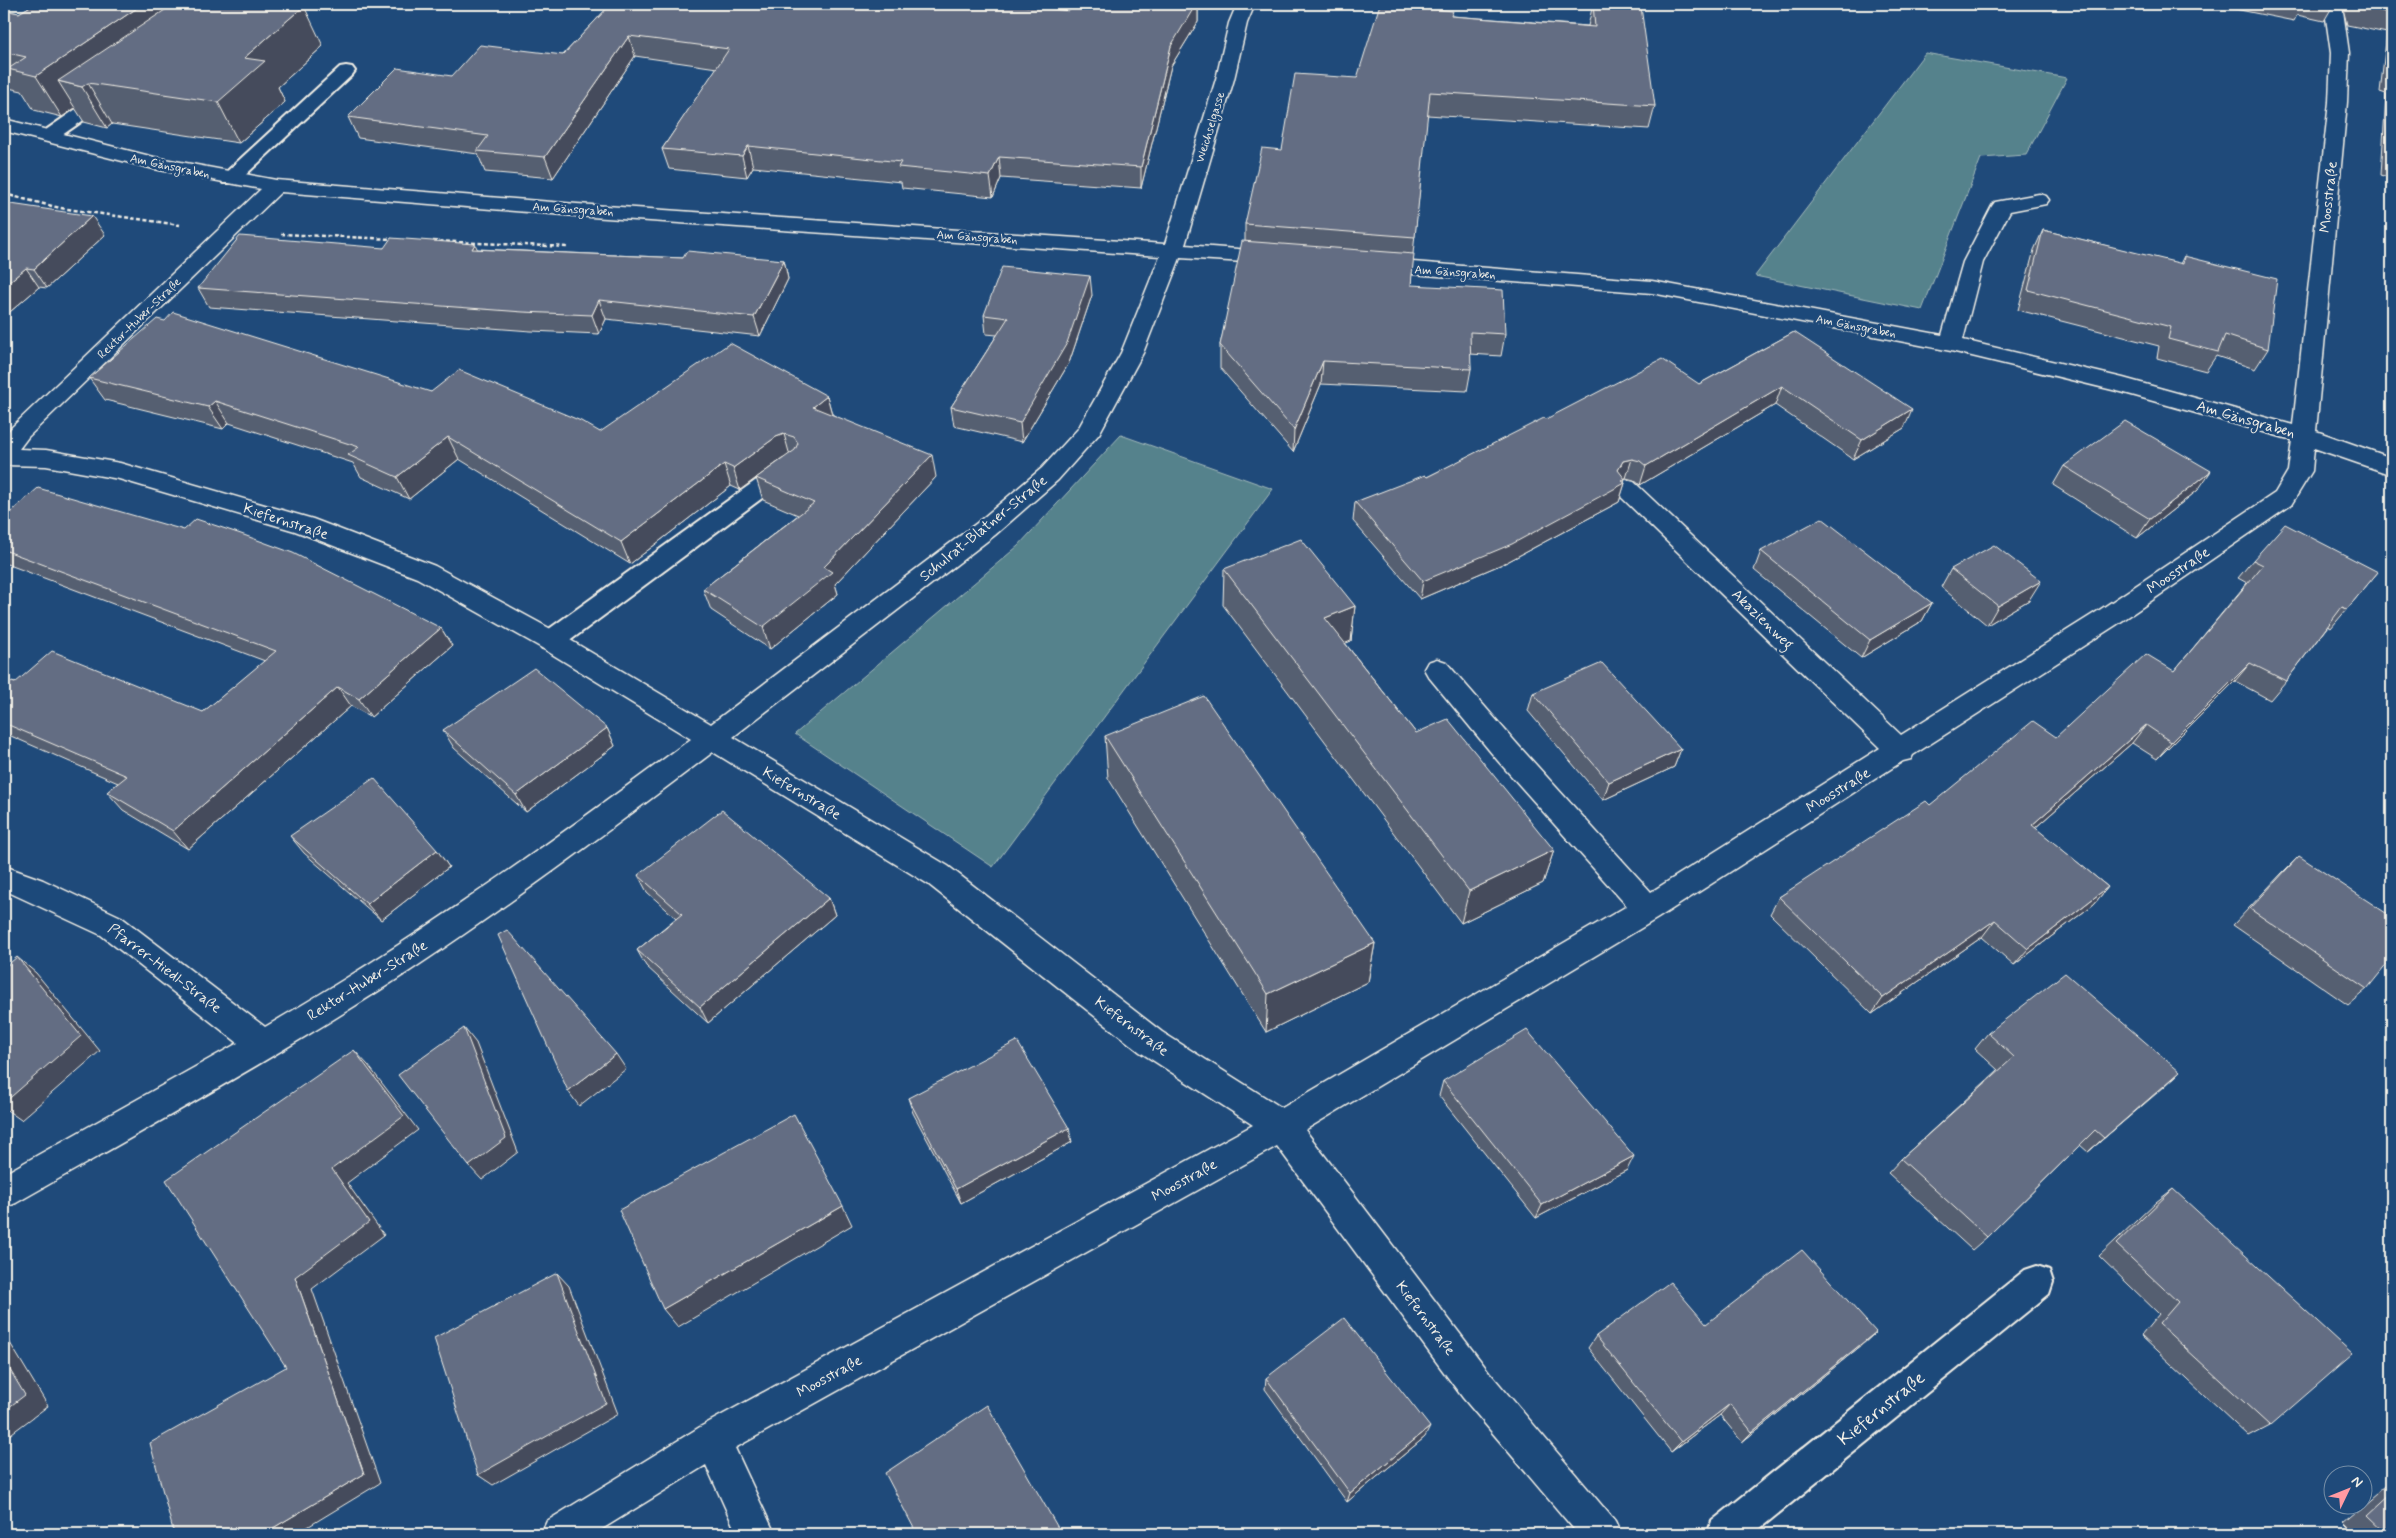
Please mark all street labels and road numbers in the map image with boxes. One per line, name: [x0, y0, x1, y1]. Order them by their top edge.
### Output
street label: Weichselgasse: [1193, 90, 1229, 165]
street label: Am Gänsgraben: [128, 151, 211, 183]
street label: Moosstraße: [2315, 160, 2343, 234]
street label: Am Gänsgraben: [532, 199, 614, 221]
street label: Am Gänsgraben: [936, 227, 1018, 249]
street label: Am Gänsgraben: [1414, 262, 1496, 284]
street label: Rektor-Huber-Straße: [94, 274, 185, 363]
street label: Am Gänsgraben: [1814, 311, 1897, 343]
street label: Am Gänsgraben: [2194, 396, 2297, 445]
street label: Schulrat-Blatner-Straße: [916, 471, 1052, 587]
street label: Kiefernstraße: [241, 499, 331, 545]
street label: Moosstraße: [2143, 542, 2214, 599]
street label: Akazienweg: [1726, 585, 1798, 655]
street label: Kiefernstraße: [759, 763, 844, 825]
street label: Moosstraße: [1803, 763, 1874, 818]
street label: Pfarrer-Hiedl-Straße: [103, 919, 225, 1018]
street label: Rektor-Huber-Straße: [304, 936, 432, 1026]
street label: Kiefernstraße: [1090, 992, 1173, 1061]
street label: Moosstraße: [1148, 1155, 1221, 1207]
street label: Kiefernstraße: [1391, 1277, 1460, 1360]
street label: Moosstraße: [793, 1351, 866, 1403]
street label: Kiefernstraße: [1833, 1366, 1930, 1451]

